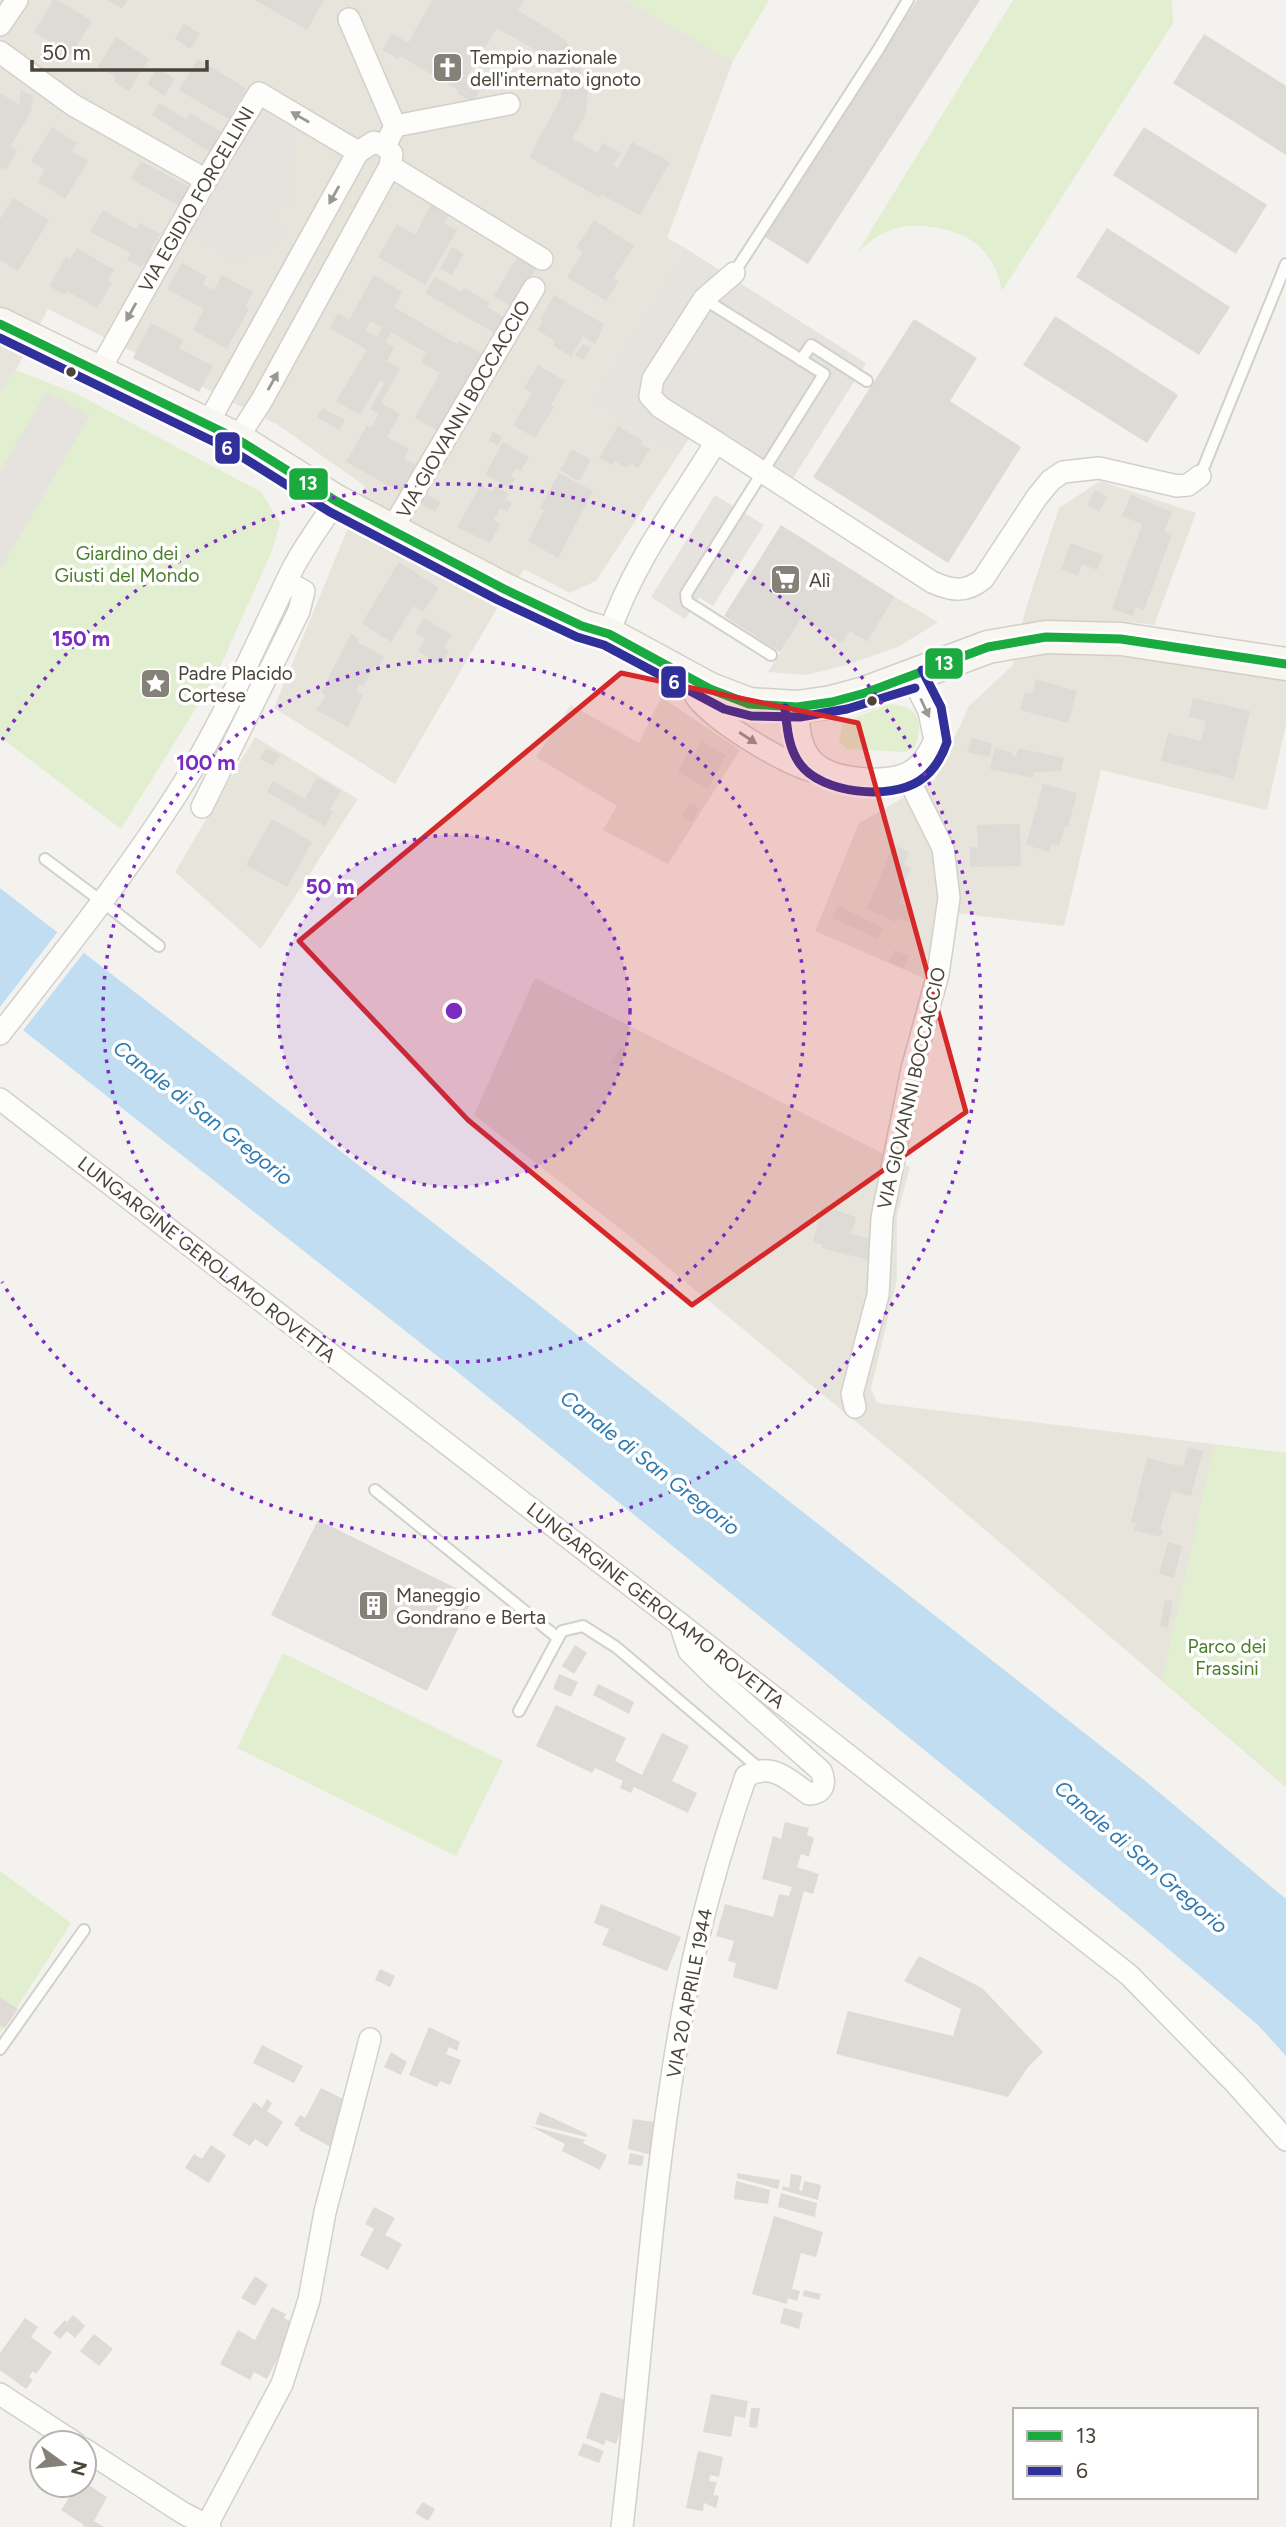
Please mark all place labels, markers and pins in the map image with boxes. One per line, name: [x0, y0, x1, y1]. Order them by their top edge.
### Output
place label: Tempio nazionale dell'internato ignoto: [470, 46, 641, 91]
church icon: Tempio nazionale dell'internato ignoto: [430, 51, 464, 85]
unlabelled marker: [64, 365, 78, 379]
supermarket icon: Alì: [769, 563, 803, 597]
place label: Alì: [809, 569, 831, 592]
place label: Padre Placido Cortese: [178, 662, 293, 707]
place icon: Padre Placido Cortese: [138, 667, 172, 701]
unlabelled marker: [865, 694, 879, 708]
centre of rings: [442, 999, 466, 1023]
place label: Maneggio Gondrano e Berta: [396, 1584, 546, 1629]
building icon: Maneggio Gondrano e Berta: [356, 1589, 390, 1623]

